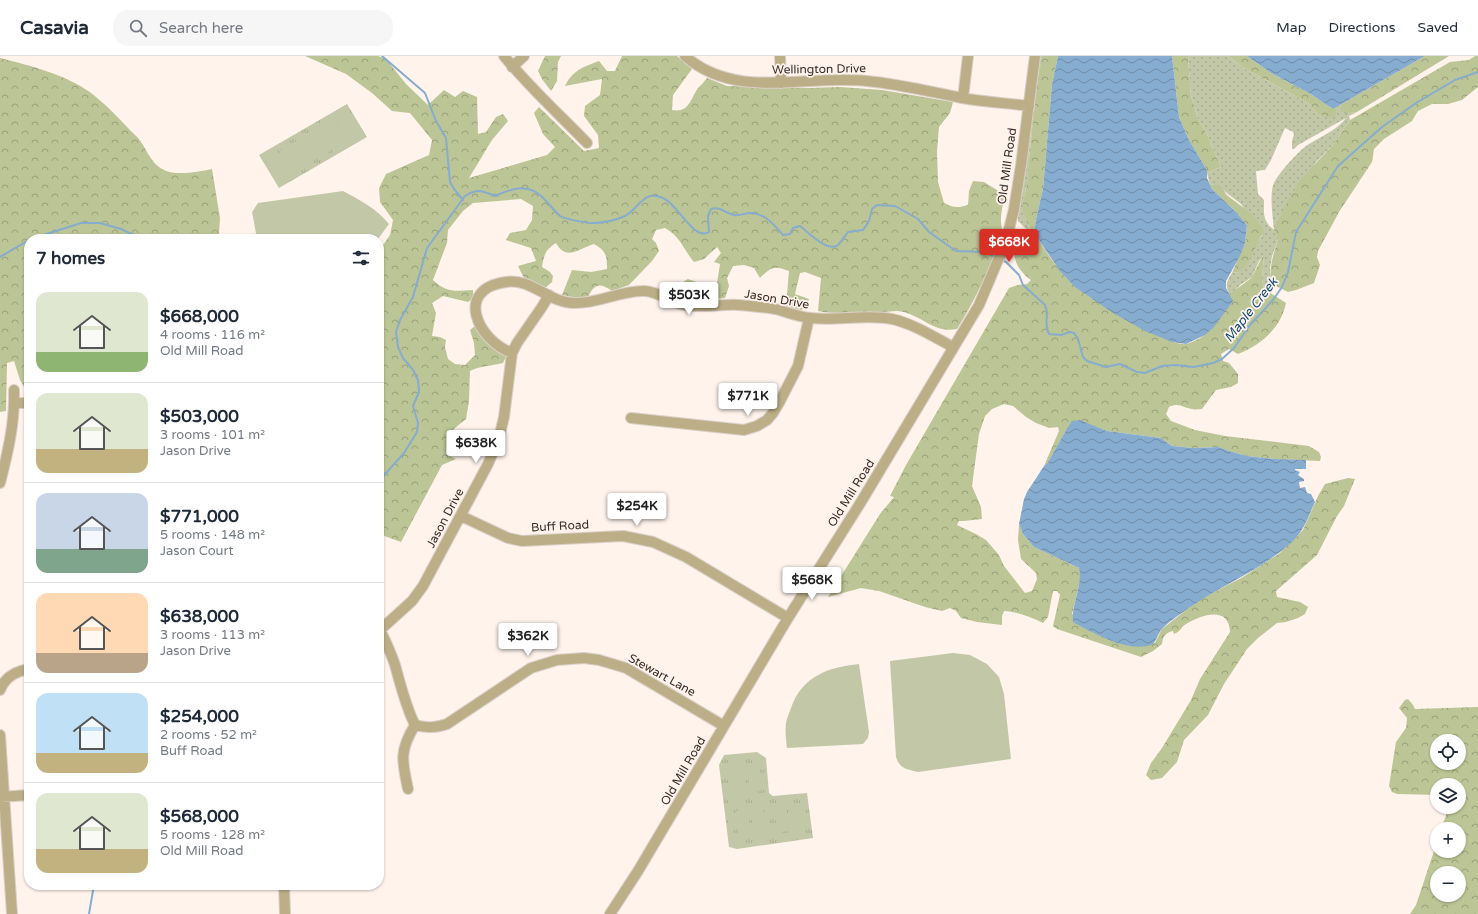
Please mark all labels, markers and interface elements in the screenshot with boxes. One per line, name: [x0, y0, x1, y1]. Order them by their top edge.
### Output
search box: [113, 10, 393, 46]
text: Casavia: [20, 17, 89, 39]
icon: search: [127, 17, 149, 39]
text: Search here: [159, 19, 243, 37]
text: Map: [1276, 19, 1307, 36]
text: Directions: [1329, 19, 1396, 36]
text: Saved: [1418, 19, 1458, 36]
street label: Wellington Drive: [772, 61, 866, 77]
street label: Old Mill Road: [995, 127, 1019, 205]
pin: $668K: [981, 229, 1037, 263]
text: $668K: [988, 234, 1030, 250]
icon: filters: [350, 247, 372, 269]
text: 7 homes: [36, 248, 105, 269]
water label: Maple Creek: [1221, 274, 1282, 345]
pin: $503K: [661, 282, 717, 316]
street label: Jason Drive: [744, 286, 811, 312]
text: $503K: [668, 287, 710, 303]
text: $668,000: [160, 306, 239, 327]
icon: home: [68, 308, 116, 356]
text: 4 rooms · 116 m²: [160, 327, 265, 343]
text: Old Mill Road: [160, 343, 243, 359]
pin: $771K: [720, 383, 776, 417]
text: $771K: [727, 388, 769, 404]
text: $503,000: [160, 406, 239, 427]
icon: home: [68, 409, 116, 457]
text: 3 rooms · 101 m²: [160, 427, 265, 443]
pin: $638K: [448, 430, 504, 464]
text: $638K: [455, 435, 497, 451]
text: Jason Drive: [160, 443, 231, 459]
street label: Old Mill Road: [825, 457, 877, 529]
street label: Jason Drive: [423, 486, 467, 550]
pin: $254K: [609, 493, 665, 527]
text: $254K: [616, 498, 658, 514]
text: $771,000: [160, 506, 239, 527]
icon: home: [68, 509, 116, 557]
street label: Buff Road: [531, 517, 589, 535]
text: 5 rooms · 148 m²: [160, 527, 265, 543]
text: Jason Court: [160, 543, 233, 559]
pin: $568K: [784, 567, 840, 601]
text: $568K: [791, 572, 833, 588]
text: $638,000: [160, 606, 239, 627]
icon: home: [68, 609, 116, 657]
pin: $362K: [500, 623, 556, 657]
text: 3 rooms · 113 m²: [160, 627, 265, 643]
text: $362K: [507, 628, 549, 644]
text: Jason Drive: [160, 643, 231, 659]
street label: Stewart Lane: [626, 651, 698, 699]
text: $254,000: [160, 706, 239, 727]
icon: home: [68, 709, 116, 757]
text: 2 rooms · 52 m²: [160, 727, 257, 743]
street label: Old Mill Road: [658, 734, 708, 808]
map controls: [1430, 734, 1466, 902]
button: locate: [1430, 734, 1466, 770]
text: Buff Road: [160, 743, 223, 759]
button: layers: [1430, 778, 1466, 814]
text: $568,000: [160, 806, 239, 827]
icon: home: [68, 809, 116, 857]
button: +: [1430, 822, 1466, 858]
text: 5 rooms · 128 m²: [160, 827, 265, 843]
text: Old Mill Road: [160, 843, 243, 859]
button: −: [1430, 866, 1466, 902]

